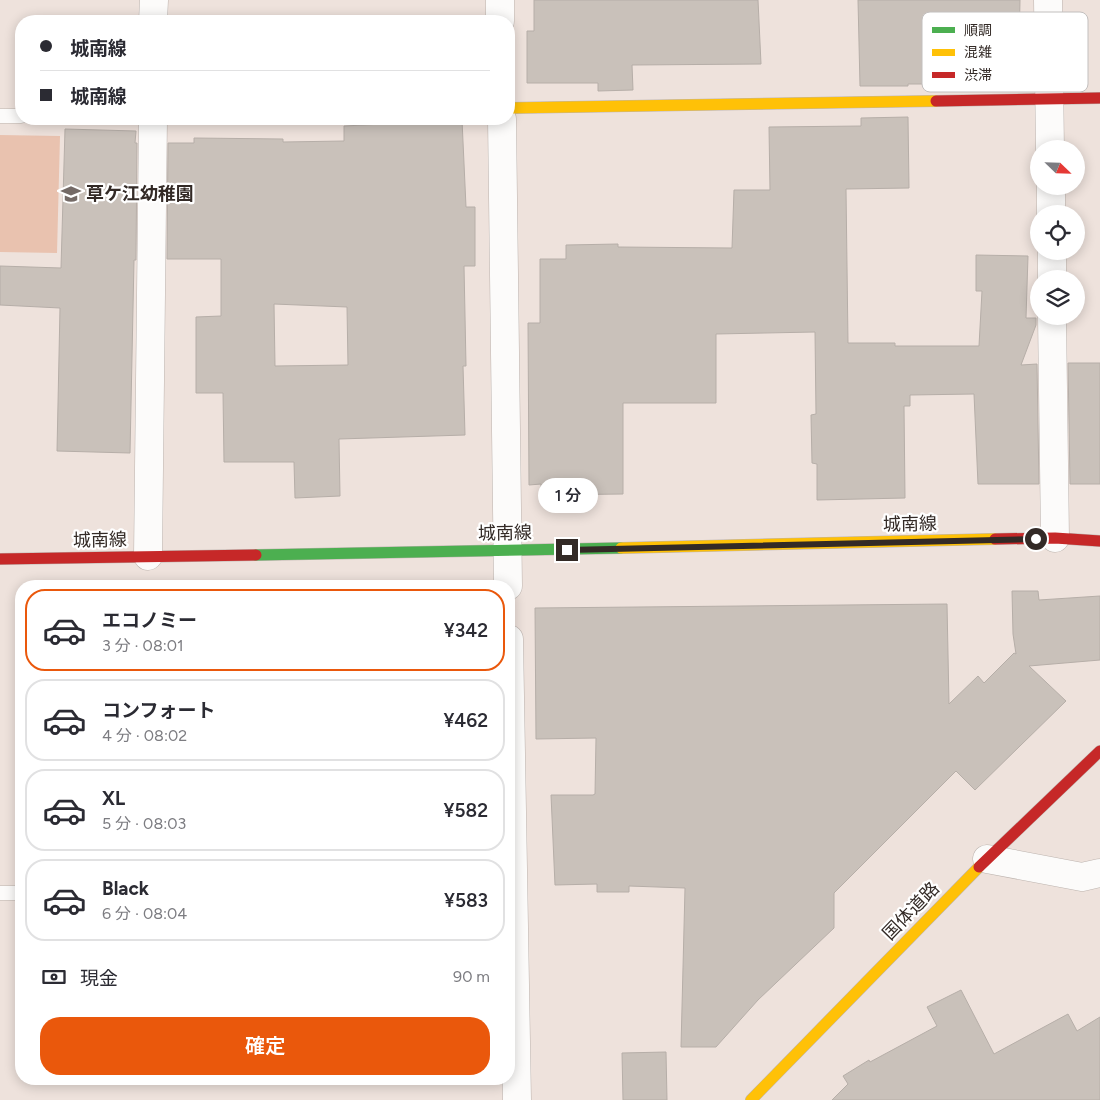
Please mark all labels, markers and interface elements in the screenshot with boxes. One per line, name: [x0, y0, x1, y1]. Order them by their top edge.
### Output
legend: [922, 12, 1088, 92]
text: 順調: [964, 22, 992, 39]
text: 城南線: [70, 37, 127, 60]
text: 混雑: [964, 44, 992, 61]
text: 渋滞: [964, 67, 992, 84]
text: 城南線: [70, 85, 127, 108]
north arrow: [1030, 140, 1085, 195]
map controls: [1030, 140, 1085, 325]
school or university icon: 草ケ江幼稚園: [60, 183, 82, 205]
place label: 草ケ江幼稚園: [86, 183, 194, 205]
button: locate: [1030, 205, 1085, 260]
button: layers: [1030, 270, 1085, 325]
callout: 1 分: [537, 478, 597, 512]
text: 1 分: [555, 486, 581, 505]
street label: 城南線: [883, 513, 937, 535]
street label: 城南線: [478, 522, 532, 544]
route start: [1025, 528, 1047, 550]
street label: 城南線: [73, 529, 127, 551]
route end: [556, 539, 578, 561]
icon: car: [42, 608, 87, 653]
text: エコノミー: [102, 609, 197, 632]
text: ¥342: [444, 619, 488, 642]
text: 3 分 · 08:01: [102, 636, 184, 655]
icon: car: [42, 698, 87, 743]
text: コンフォート: [102, 699, 215, 722]
text: ¥462: [443, 709, 488, 732]
text: 4 分 · 08:02: [102, 726, 187, 745]
text: XL: [102, 787, 125, 810]
icon: car: [42, 788, 87, 833]
text: ¥582: [444, 799, 488, 822]
text: 5 分 · 08:03: [102, 814, 186, 833]
text: Black: [102, 877, 149, 900]
street label: 国体道路: [878, 877, 944, 945]
icon: car: [42, 878, 87, 923]
text: ¥583: [444, 889, 488, 912]
text: 6 分 · 08:04: [102, 904, 187, 923]
icon: cash: [40, 963, 68, 991]
text: 現金: [80, 967, 118, 990]
text: 90 m: [453, 967, 490, 986]
button: 確定: [40, 1017, 490, 1075]

